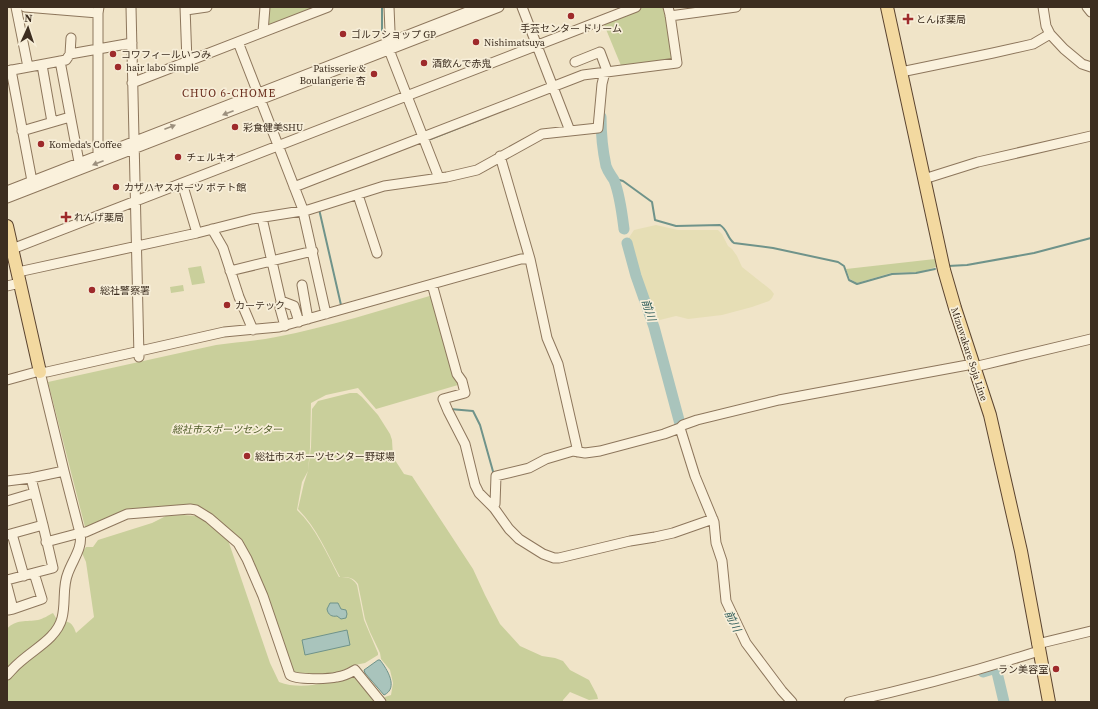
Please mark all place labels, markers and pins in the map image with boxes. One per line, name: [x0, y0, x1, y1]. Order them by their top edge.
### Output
marker: 手芸センター ドリーム: [566, 11, 576, 21]
place label: とんぼ薬局: [916, 13, 966, 26]
marker: とんぼ薬局: [903, 14, 913, 24]
place label: 手芸センター ドリーム: [520, 22, 622, 35]
place label: ゴルフショップ GP: [351, 28, 436, 41]
marker: ゴルフショップ GP: [338, 29, 348, 39]
place label: Nishimatsuya: [484, 36, 546, 49]
marker: Nishimatsuya: [471, 37, 481, 47]
place label: コワフィールいつみ: [121, 48, 211, 61]
marker: コワフィールいつみ: [108, 49, 118, 59]
place label: 酒飲んで赤鬼: [432, 57, 492, 70]
marker: 酒飲んで赤鬼: [419, 58, 429, 68]
place label: hair labo Simple: [126, 61, 199, 74]
marker: hair labo Simple: [113, 62, 123, 72]
place label: Patisserie & Boulangerie 杏: [300, 62, 366, 87]
marker: Patisserie & Boulangerie 杏: [369, 69, 379, 79]
place label: 彩食健美SHU: [243, 121, 303, 134]
marker: 彩食健美SHU: [230, 122, 240, 132]
place label: Komeda's Coffee: [49, 138, 122, 151]
marker: Komeda's Coffee: [36, 139, 46, 149]
place label: チェルキオ: [186, 151, 236, 164]
marker: チェルキオ: [173, 152, 183, 162]
place label: カザハヤスポーツ ポテト館: [124, 181, 246, 194]
marker: カザハヤスポーツ ポテト館: [111, 182, 121, 192]
place label: れんげ薬局: [74, 211, 124, 224]
marker: れんげ薬局: [61, 212, 71, 222]
place label: 総社警察署: [100, 284, 150, 297]
marker: 総社警察署: [87, 285, 97, 295]
place label: カーテック: [235, 299, 285, 312]
marker: カーテック: [222, 300, 232, 310]
place label: 総社市スポーツセンター野球場: [255, 450, 395, 463]
marker: 総社市スポーツセンター野球場: [242, 451, 252, 461]
place label: ラン美容室: [998, 663, 1048, 676]
marker: ラン美容室: [1051, 664, 1061, 674]

